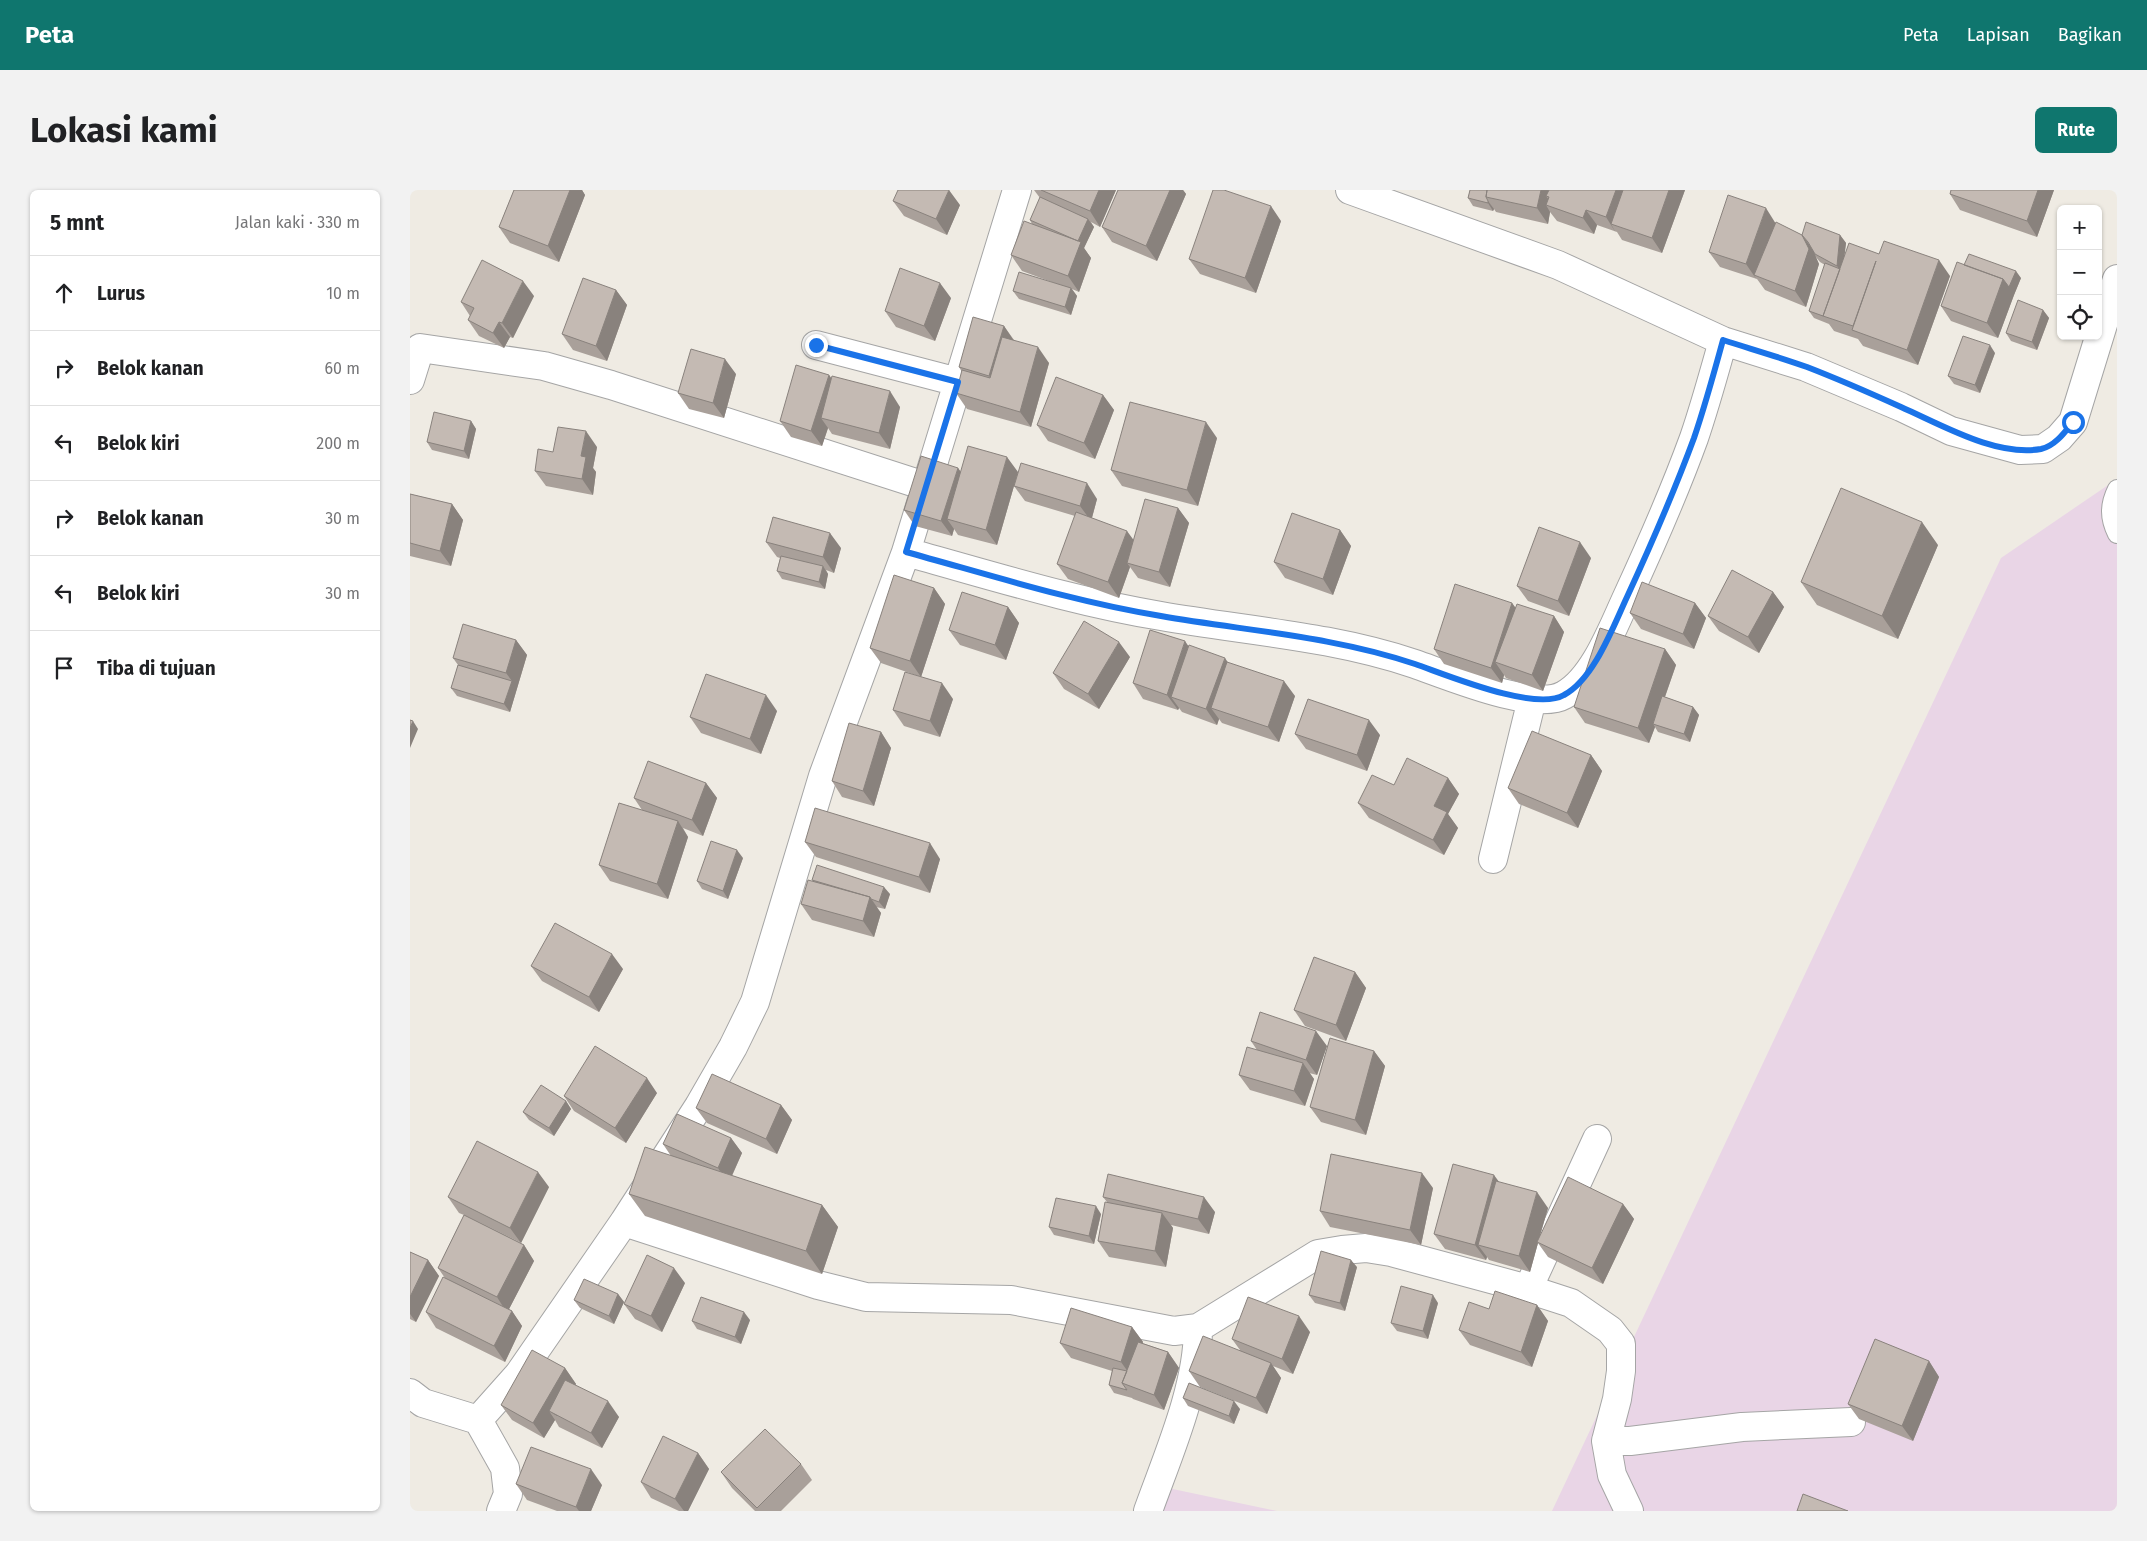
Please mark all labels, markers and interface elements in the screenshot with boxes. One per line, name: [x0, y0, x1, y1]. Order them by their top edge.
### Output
text: Peta: [25, 21, 74, 49]
text: Peta: [1903, 24, 1939, 46]
text: Lapisan: [1967, 24, 2030, 46]
text: Bagikan: [2058, 24, 2122, 46]
button: Rute: [2035, 107, 2117, 153]
text: Lokasi kami: [30, 109, 218, 151]
map controls: [2057, 205, 2102, 340]
button: +: [2057, 205, 2102, 250]
text: 5 mnt: [50, 210, 104, 236]
text: Jalan kaki · 330 m: [235, 213, 360, 232]
button: −: [2057, 250, 2102, 295]
icon: ahead: [50, 279, 78, 307]
text: Lurus: [97, 282, 145, 305]
text: 10 m: [326, 284, 360, 303]
button: locate: [2057, 295, 2102, 340]
route end: [805, 334, 828, 357]
icon: right: [50, 354, 78, 382]
text: Belok kanan: [97, 357, 204, 380]
text: 60 m: [325, 359, 360, 378]
route start: [2062, 411, 2085, 434]
icon: left: [50, 429, 78, 457]
text: Belok kiri: [97, 432, 180, 455]
text: 200 m: [316, 434, 360, 453]
icon: right: [50, 504, 78, 532]
text: Belok kanan: [97, 507, 204, 530]
text: 30 m: [325, 509, 360, 528]
icon: left: [50, 579, 78, 607]
text: Belok kiri: [97, 582, 180, 605]
text: 30 m: [325, 584, 360, 603]
icon: arrive: [50, 654, 78, 682]
text: Tiba di tujuan: [97, 657, 216, 680]

